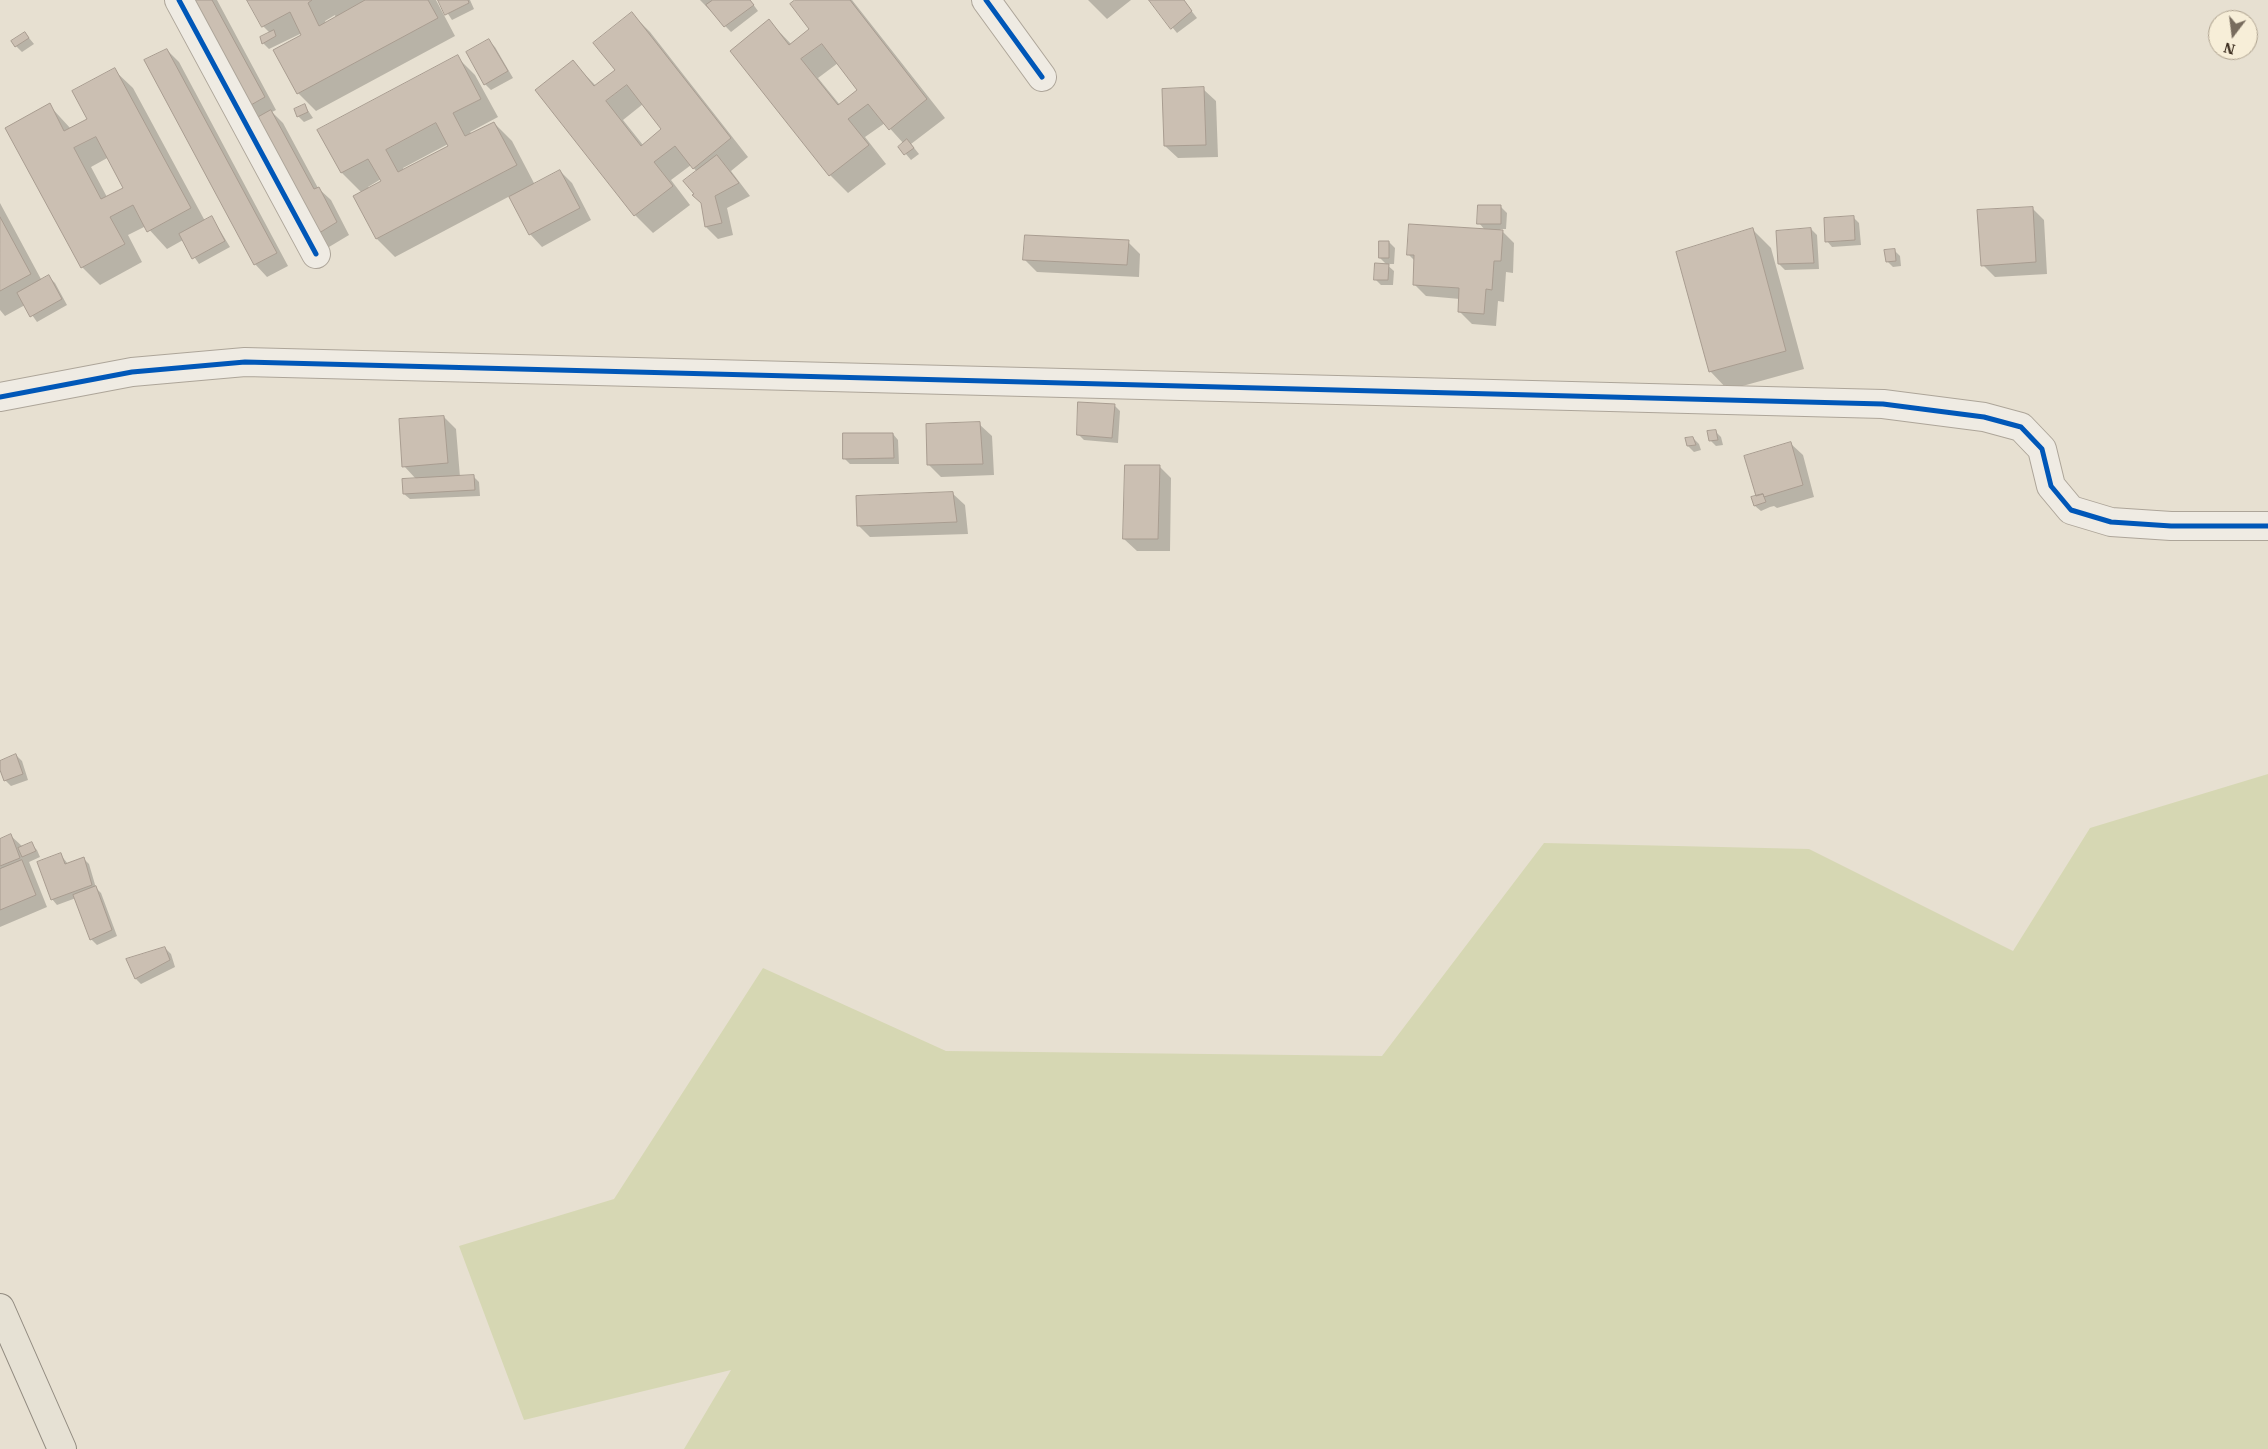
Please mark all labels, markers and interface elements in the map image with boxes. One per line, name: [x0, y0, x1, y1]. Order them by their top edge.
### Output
north arrow: [2208, 10, 2258, 60]
text: N: [2222, 38, 2237, 59]

